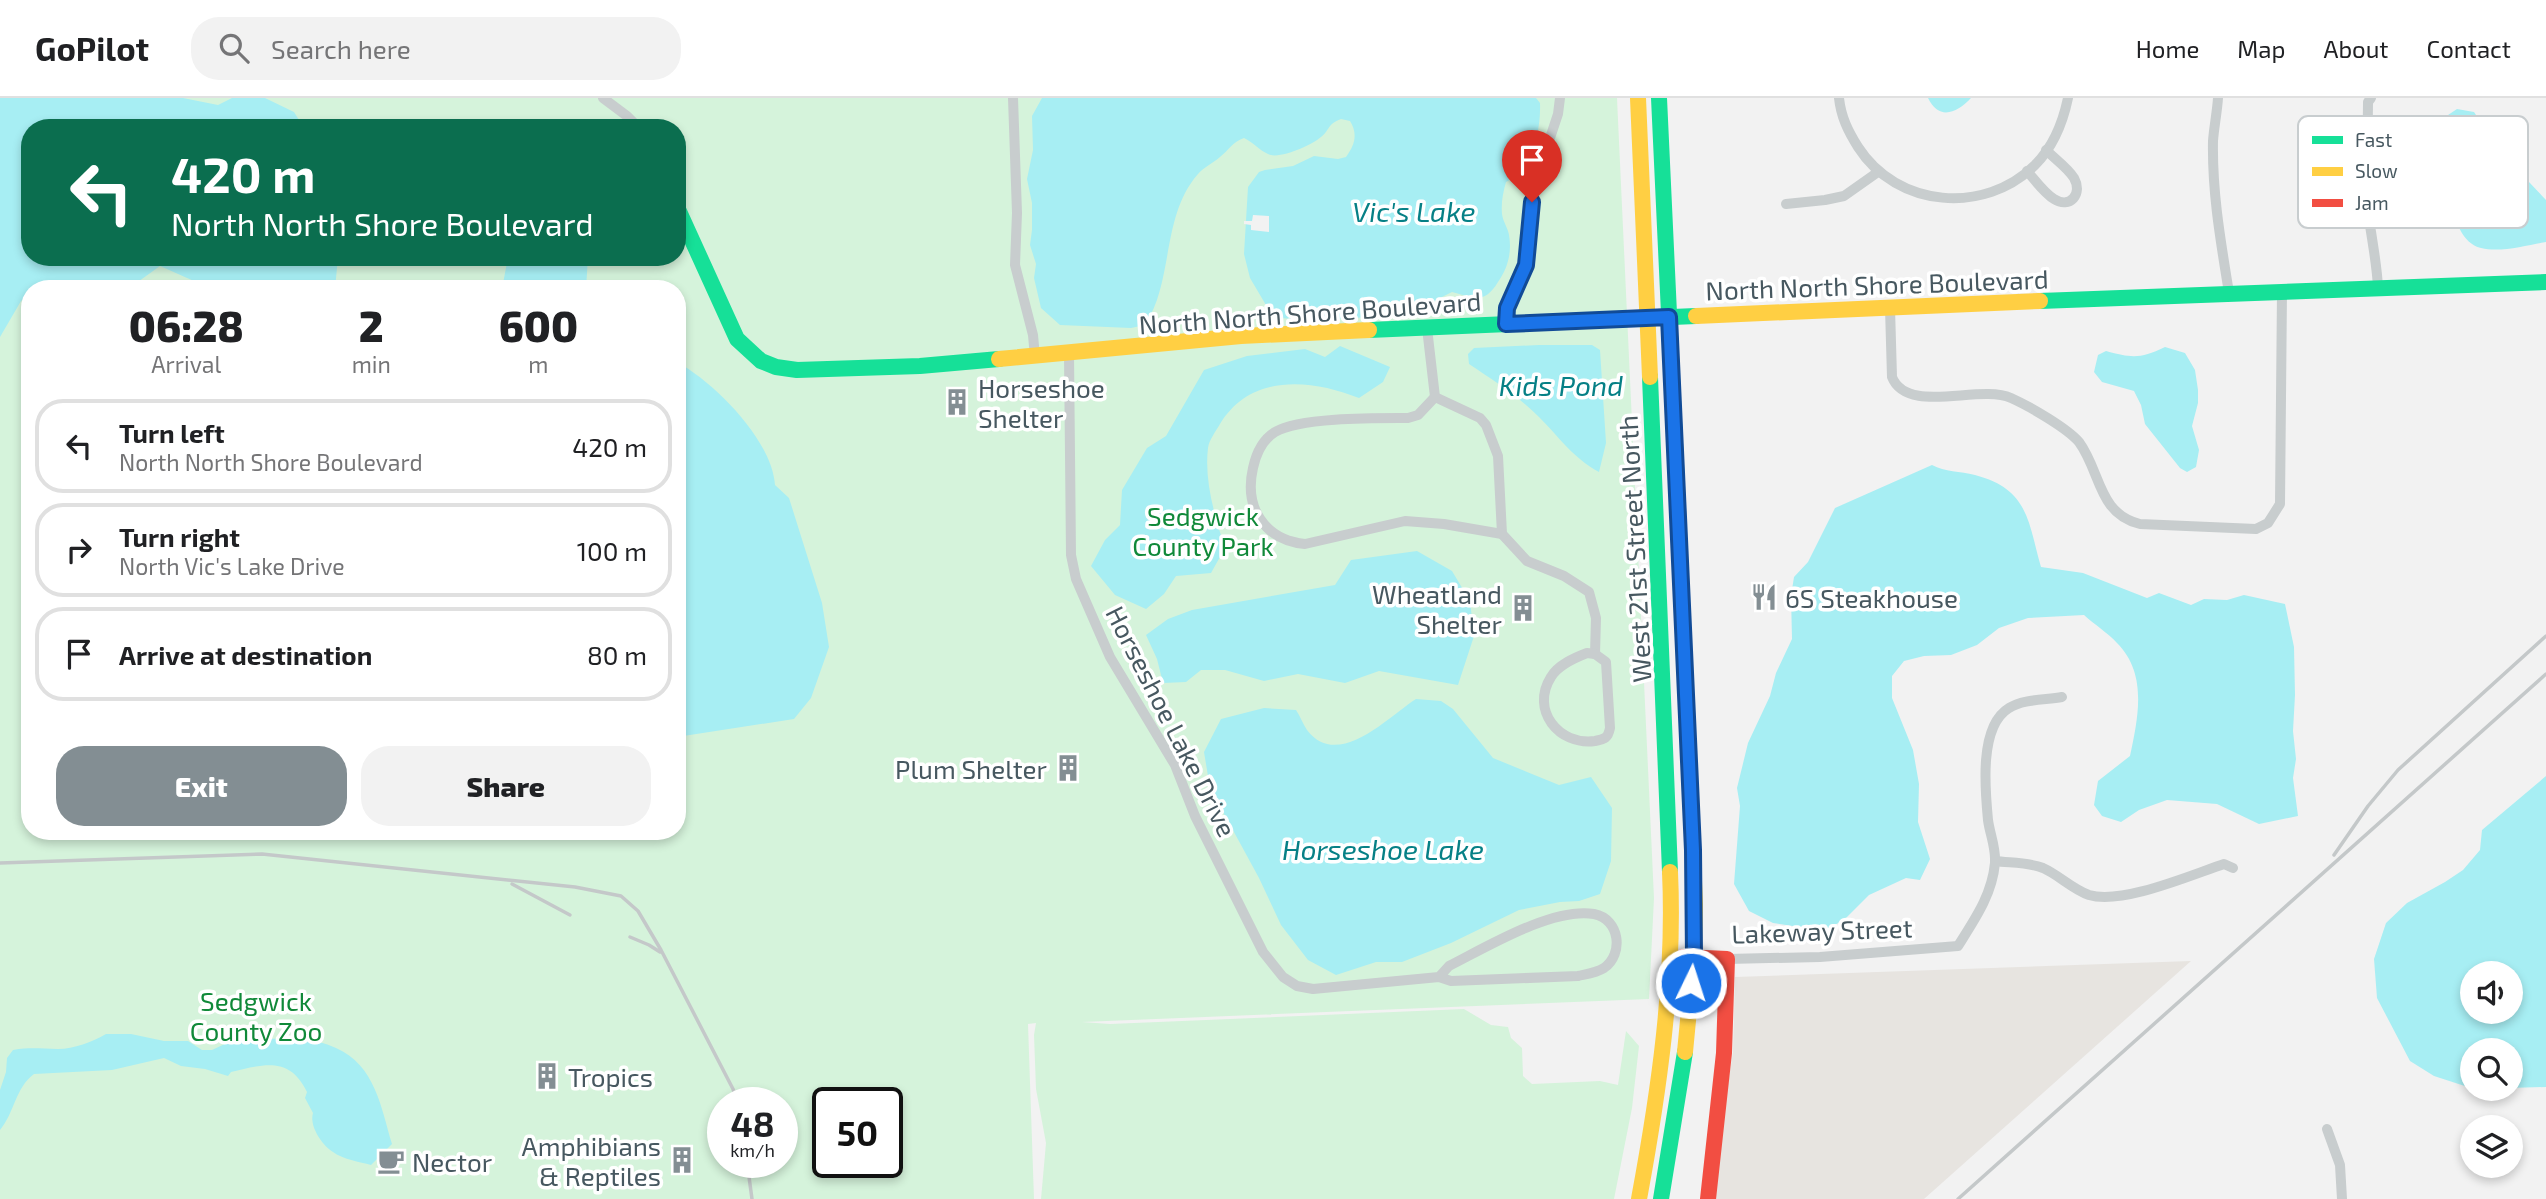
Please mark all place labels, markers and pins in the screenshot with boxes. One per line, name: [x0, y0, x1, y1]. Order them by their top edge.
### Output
pin: [1502, 130, 1562, 202]
place label: Horseshoe Shelter: [978, 372, 1105, 433]
building icon: Horseshoe Shelter: [942, 387, 972, 417]
place label: Wheatland Shelter: [1372, 578, 1502, 639]
restaurant icon: 6S Steakhouse: [1749, 582, 1779, 612]
place label: 6S Steakhouse: [1785, 582, 1958, 613]
building icon: Wheatland Shelter: [1508, 593, 1538, 623]
place label: Plum Shelter: [895, 753, 1047, 784]
building icon: Plum Shelter: [1053, 753, 1083, 783]
building icon: Tropics: [532, 1061, 562, 1091]
place label: Tropics: [568, 1061, 653, 1092]
place label: Amphibians & Reptiles: [522, 1130, 661, 1191]
building icon: Amphibians & Reptiles: [667, 1145, 697, 1175]
cafe icon: Nector: [376, 1146, 406, 1176]
place label: Nector: [412, 1146, 492, 1177]

